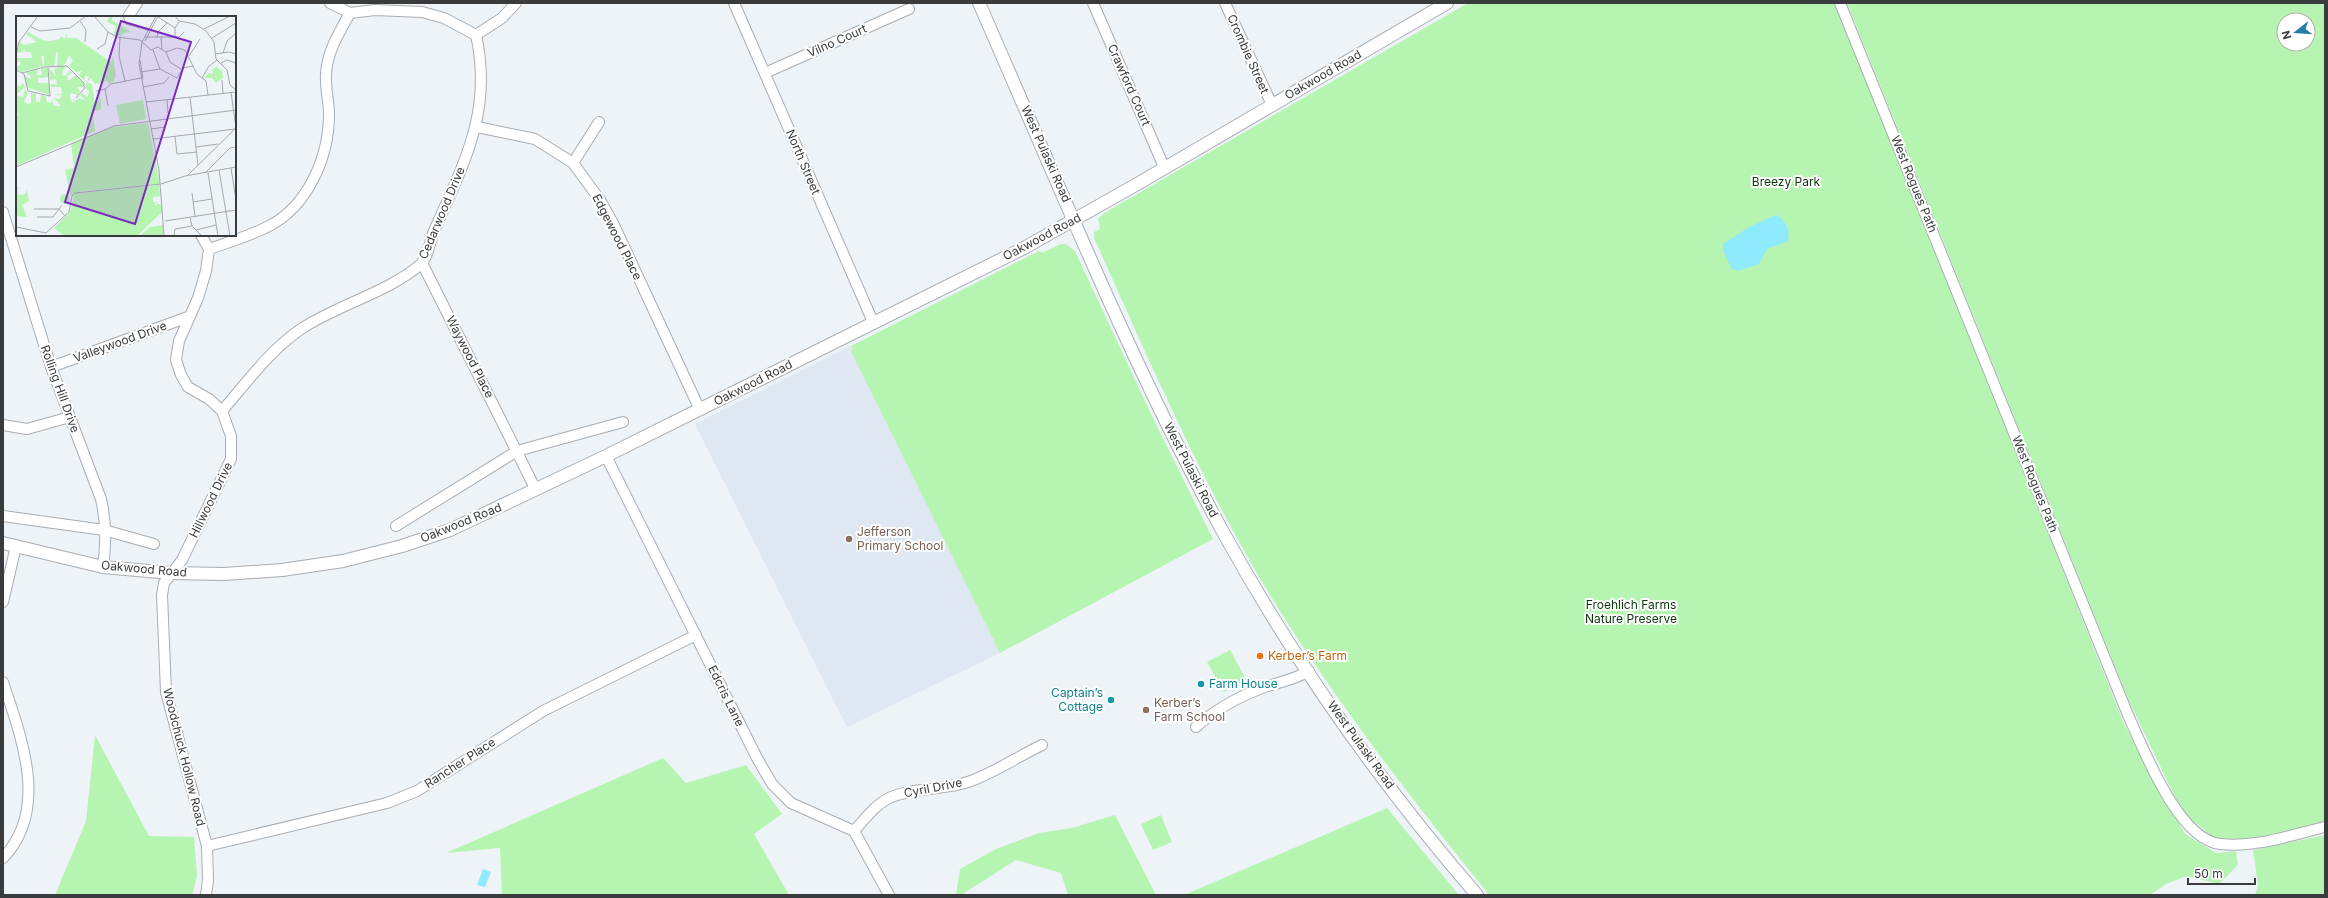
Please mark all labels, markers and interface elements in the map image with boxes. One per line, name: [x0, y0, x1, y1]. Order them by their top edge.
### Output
street label: Crombie Street: [1224, 12, 1273, 96]
north arrow: [2276, 12, 2316, 52]
inset map: [16, 16, 236, 236]
street label: Vilno Court: [805, 21, 869, 60]
text: N: [2279, 29, 2294, 41]
street label: Crawford Court: [1105, 42, 1154, 128]
street label: Oakwood Road: [1282, 47, 1364, 103]
street label: West Pulaski Road: [1018, 103, 1075, 205]
street label: North Street: [783, 127, 824, 197]
street label: West Rogues Path: [1888, 133, 1941, 234]
street label: Cedarwood Drive: [415, 164, 468, 261]
park label: Breezy Park: [1752, 174, 1821, 189]
street label: Edgewood Place: [589, 191, 646, 282]
street label: Oakwood Road: [1000, 210, 1083, 263]
street label: Waywood Place: [443, 313, 498, 400]
street label: Valleywood Drive: [71, 318, 169, 365]
street label: Rolling Hill Drive: [38, 343, 83, 435]
street label: Oakwood Road: [711, 356, 795, 409]
street label: West Pulaski Road: [1161, 420, 1222, 520]
street label: West Rogues Path: [2009, 433, 2062, 534]
street label: Hillwood Drive: [186, 460, 235, 540]
street label: Oakwood Road: [418, 499, 504, 546]
place label: Jefferson Primary School: [857, 524, 943, 553]
marker: Jefferson Primary School: [844, 534, 854, 544]
street label: Oakwood Road: [100, 557, 188, 580]
park label: Froehlich Farms Nature Preserve: [1585, 597, 1677, 626]
place label: Kerber’s Farm: [1268, 648, 1347, 663]
marker: Kerber’s Farm: [1255, 651, 1265, 661]
street label: Edcris Lane: [705, 663, 748, 729]
place label: Farm House: [1209, 676, 1278, 691]
marker: Farm House: [1196, 679, 1206, 689]
place label: Captain’s Cottage: [1051, 685, 1103, 714]
street label: Woodchuck Hollow Road: [160, 686, 209, 828]
marker: Captain’s Cottage: [1106, 695, 1116, 705]
place label: Kerber’s Farm School: [1154, 695, 1225, 724]
street label: West Pulaski Road: [1325, 698, 1398, 791]
marker: Kerber’s Farm School: [1141, 705, 1151, 715]
street label: Rancher Place: [421, 734, 498, 791]
street label: Cyril Drive: [902, 775, 963, 801]
scale bar: [2188, 860, 2255, 886]
text: 50 m: [2194, 866, 2223, 881]

